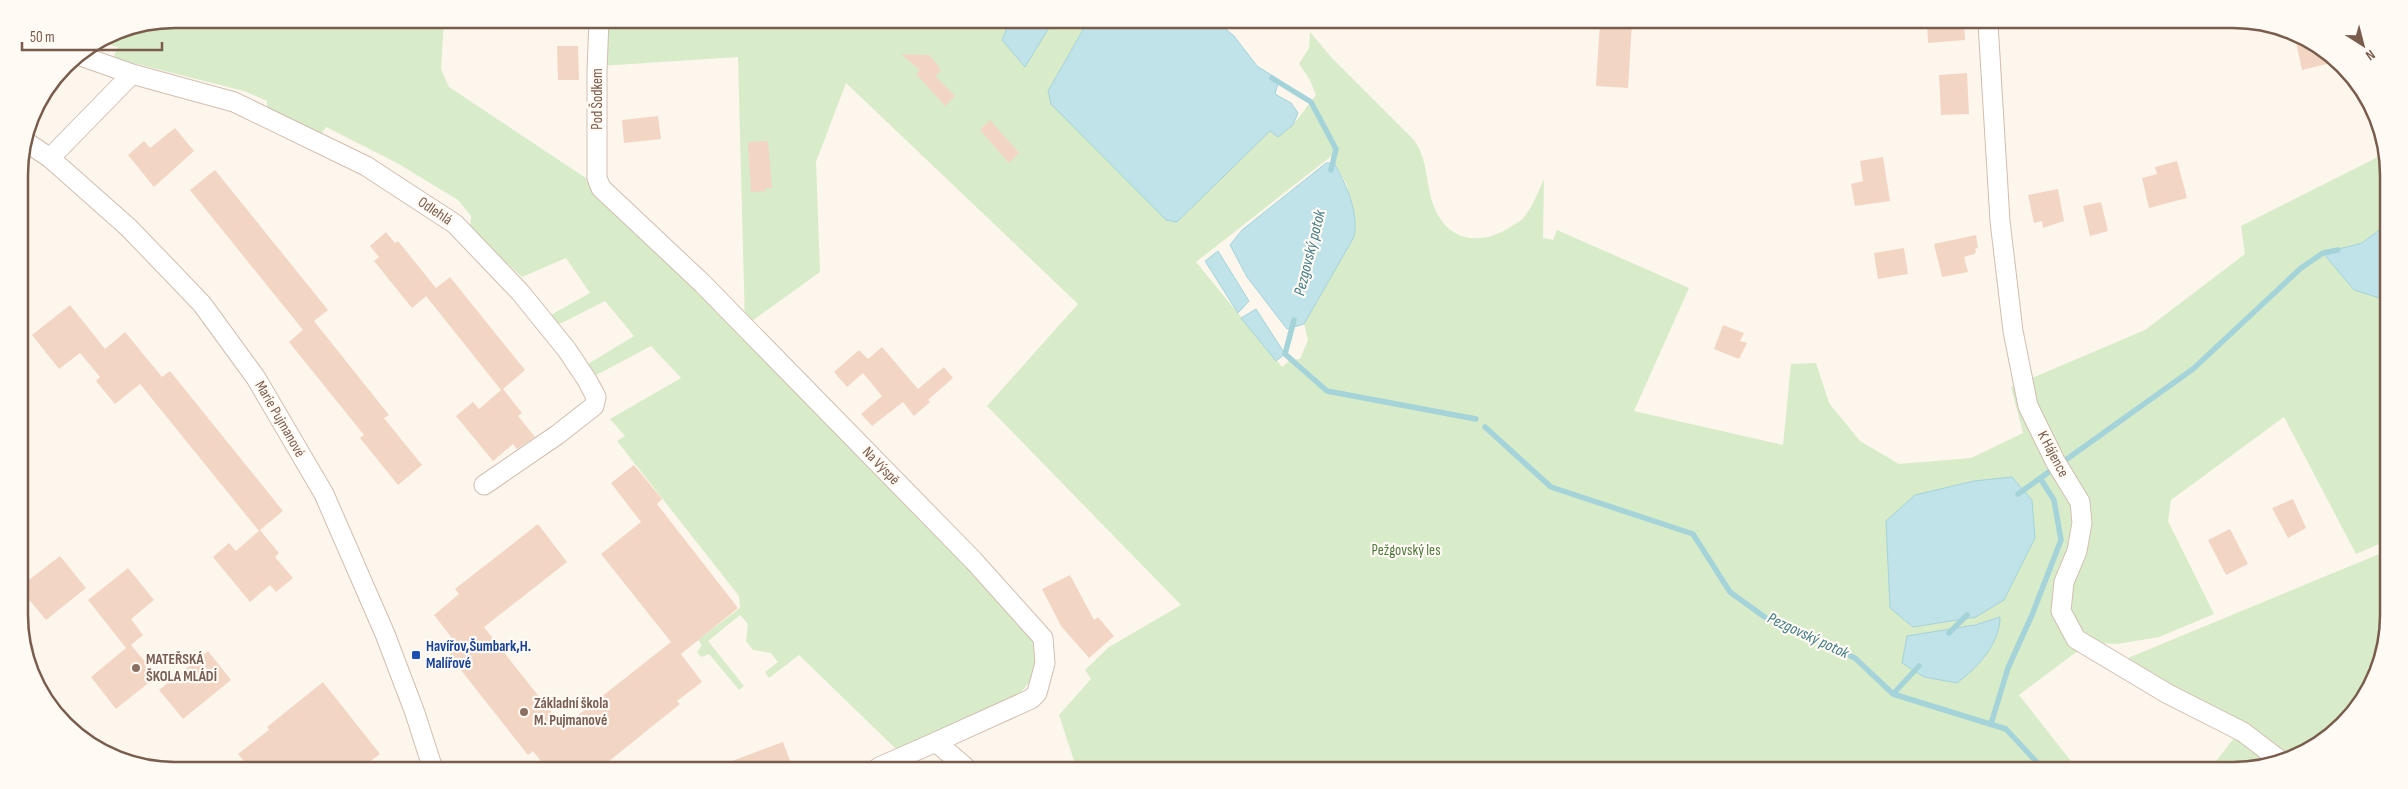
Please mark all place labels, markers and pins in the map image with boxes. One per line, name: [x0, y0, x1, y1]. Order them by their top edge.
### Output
place label: Havířov,Šumbark,H. Malířové: [426, 637, 531, 673]
marker: Havířov,Šumbark,H. Malířové: [410, 649, 422, 661]
place label: MATEŘSKÁ ŠKOLA MLÁDÍ: [146, 650, 218, 686]
marker: MATEŘSKÁ ŠKOLA MLÁDÍ: [130, 662, 142, 674]
place label: Základní škola M. Pujmanové: [534, 694, 608, 730]
marker: Základní škola M. Pujmanové: [518, 706, 530, 718]

